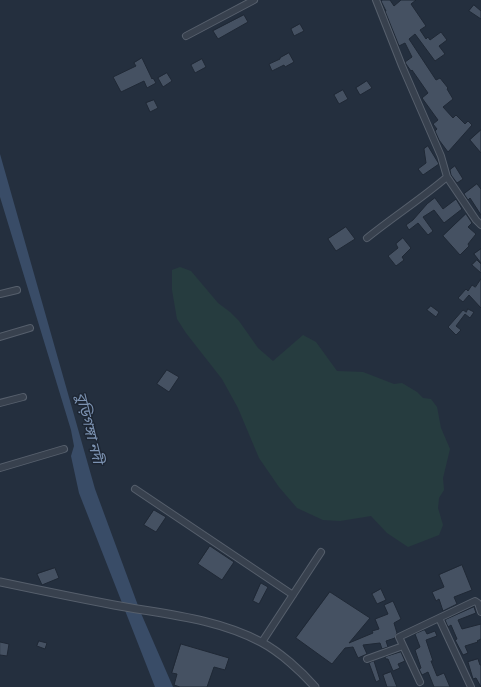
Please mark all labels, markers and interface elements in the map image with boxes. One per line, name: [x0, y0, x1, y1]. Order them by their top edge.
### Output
water label: বুড়িগঙ্গা নদী: [71, 391, 107, 465]

